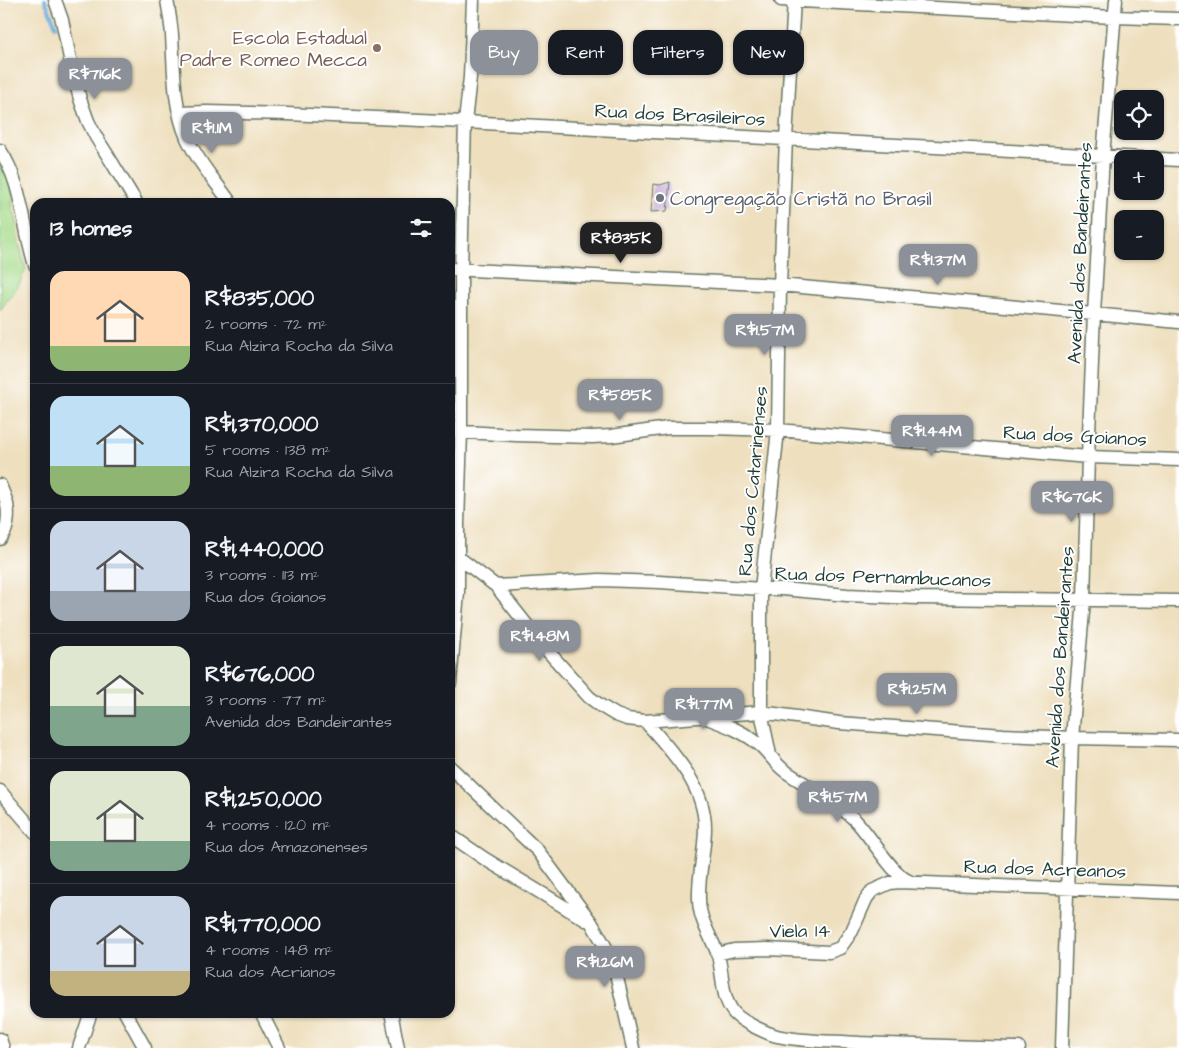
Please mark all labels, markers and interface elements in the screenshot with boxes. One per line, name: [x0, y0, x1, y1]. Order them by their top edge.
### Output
place label: Escola Estadual Padre Romeo Mecca: [180, 25, 367, 74]
chip: Buy: [470, 30, 538, 75]
chip: Rent: [548, 30, 623, 75]
chip: Filters: [633, 30, 723, 75]
chip: New: [733, 30, 804, 75]
marker: Escola Estadual Padre Romeo Mecca: [371, 42, 383, 54]
pin: R$716K: [54, 58, 136, 100]
text: R$716K: [69, 63, 121, 85]
map controls: [1114, 90, 1164, 260]
button: locate: [1114, 90, 1164, 140]
street label: Rua dos Brasileiros: [594, 98, 766, 133]
pin: R$1.1M: [171, 112, 253, 154]
text: R$1.1M: [192, 117, 232, 139]
street label: Avenida dos Bandeirantes: [1061, 142, 1100, 365]
button: +: [1114, 150, 1164, 200]
place label: Congregação Cristã no Brasil: [670, 186, 932, 214]
marker: Congregação Cristã no Brasil: [654, 192, 666, 204]
button: −: [1114, 210, 1164, 260]
text: 13 homes: [50, 214, 132, 243]
icon: filters: [407, 214, 435, 242]
pin: R$835K: [580, 222, 662, 264]
text: R$835K: [591, 227, 651, 249]
pin: R$1.37M: [892, 244, 984, 286]
text: R$1.37M: [910, 249, 966, 271]
text: R$835,000: [205, 284, 314, 313]
icon: home: [90, 291, 150, 351]
text: 2 rooms · 72 m²: [205, 313, 327, 335]
pin: R$1.57M: [719, 314, 811, 356]
text: R$1.57M: [735, 319, 795, 341]
text: Rua Alzira Rocha da Silva: [205, 335, 393, 357]
pin: R$585K: [579, 378, 661, 421]
text: R$585K: [588, 384, 652, 406]
street label: Rua dos Catarinenses: [732, 385, 775, 577]
text: R$1,370,000: [205, 410, 318, 439]
pin: R$1.44M: [886, 414, 978, 457]
icon: home: [90, 416, 150, 476]
street label: Rua dos Goianos: [1002, 419, 1148, 454]
text: R$1.44M: [902, 420, 962, 442]
text: 5 rooms · 138 m²: [205, 439, 331, 461]
text: Rua Alzira Rocha da Silva: [205, 461, 393, 483]
pin: R$676K: [1031, 480, 1113, 523]
text: R$676K: [1042, 486, 1102, 508]
text: R$1,440,000: [205, 535, 323, 564]
icon: home: [90, 541, 150, 601]
street label: Avenida dos Bandeirantes: [1039, 545, 1082, 769]
street label: Rua dos Pernambucanos: [774, 560, 992, 595]
text: 3 rooms · 113 m²: [205, 564, 319, 586]
text: Rua dos Goianos: [205, 586, 326, 608]
pin: R$1.48M: [494, 620, 586, 662]
text: R$1.48M: [510, 625, 570, 647]
text: R$676,000: [205, 660, 314, 689]
icon: home: [90, 666, 150, 726]
pin: R$1.25M: [871, 672, 963, 715]
text: R$1.25M: [888, 678, 946, 700]
pin: R$1.77M: [658, 688, 750, 730]
text: 3 rooms · 77 m²: [205, 689, 326, 711]
text: R$1.77M: [675, 693, 733, 715]
text: Avenida dos Bandeirantes: [205, 711, 392, 733]
pin: R$1.57M: [792, 780, 884, 823]
text: R$1,250,000: [205, 785, 322, 814]
text: R$1.57M: [808, 786, 868, 808]
icon: home: [90, 791, 150, 851]
text: 4 rooms · 120 m²: [205, 814, 331, 836]
text: Rua dos Amazonenses: [205, 836, 368, 858]
street label: Rua dos Acreanos: [963, 853, 1127, 886]
text: R$1,770,000: [205, 910, 321, 939]
icon: home: [90, 916, 150, 976]
street label: Viela 14: [769, 917, 831, 946]
text: 4 rooms · 148 m²: [205, 939, 333, 961]
pin: R$1.26M: [559, 946, 651, 988]
text: R$1.26M: [576, 951, 634, 973]
text: Rua dos Acrianos: [205, 961, 336, 983]

